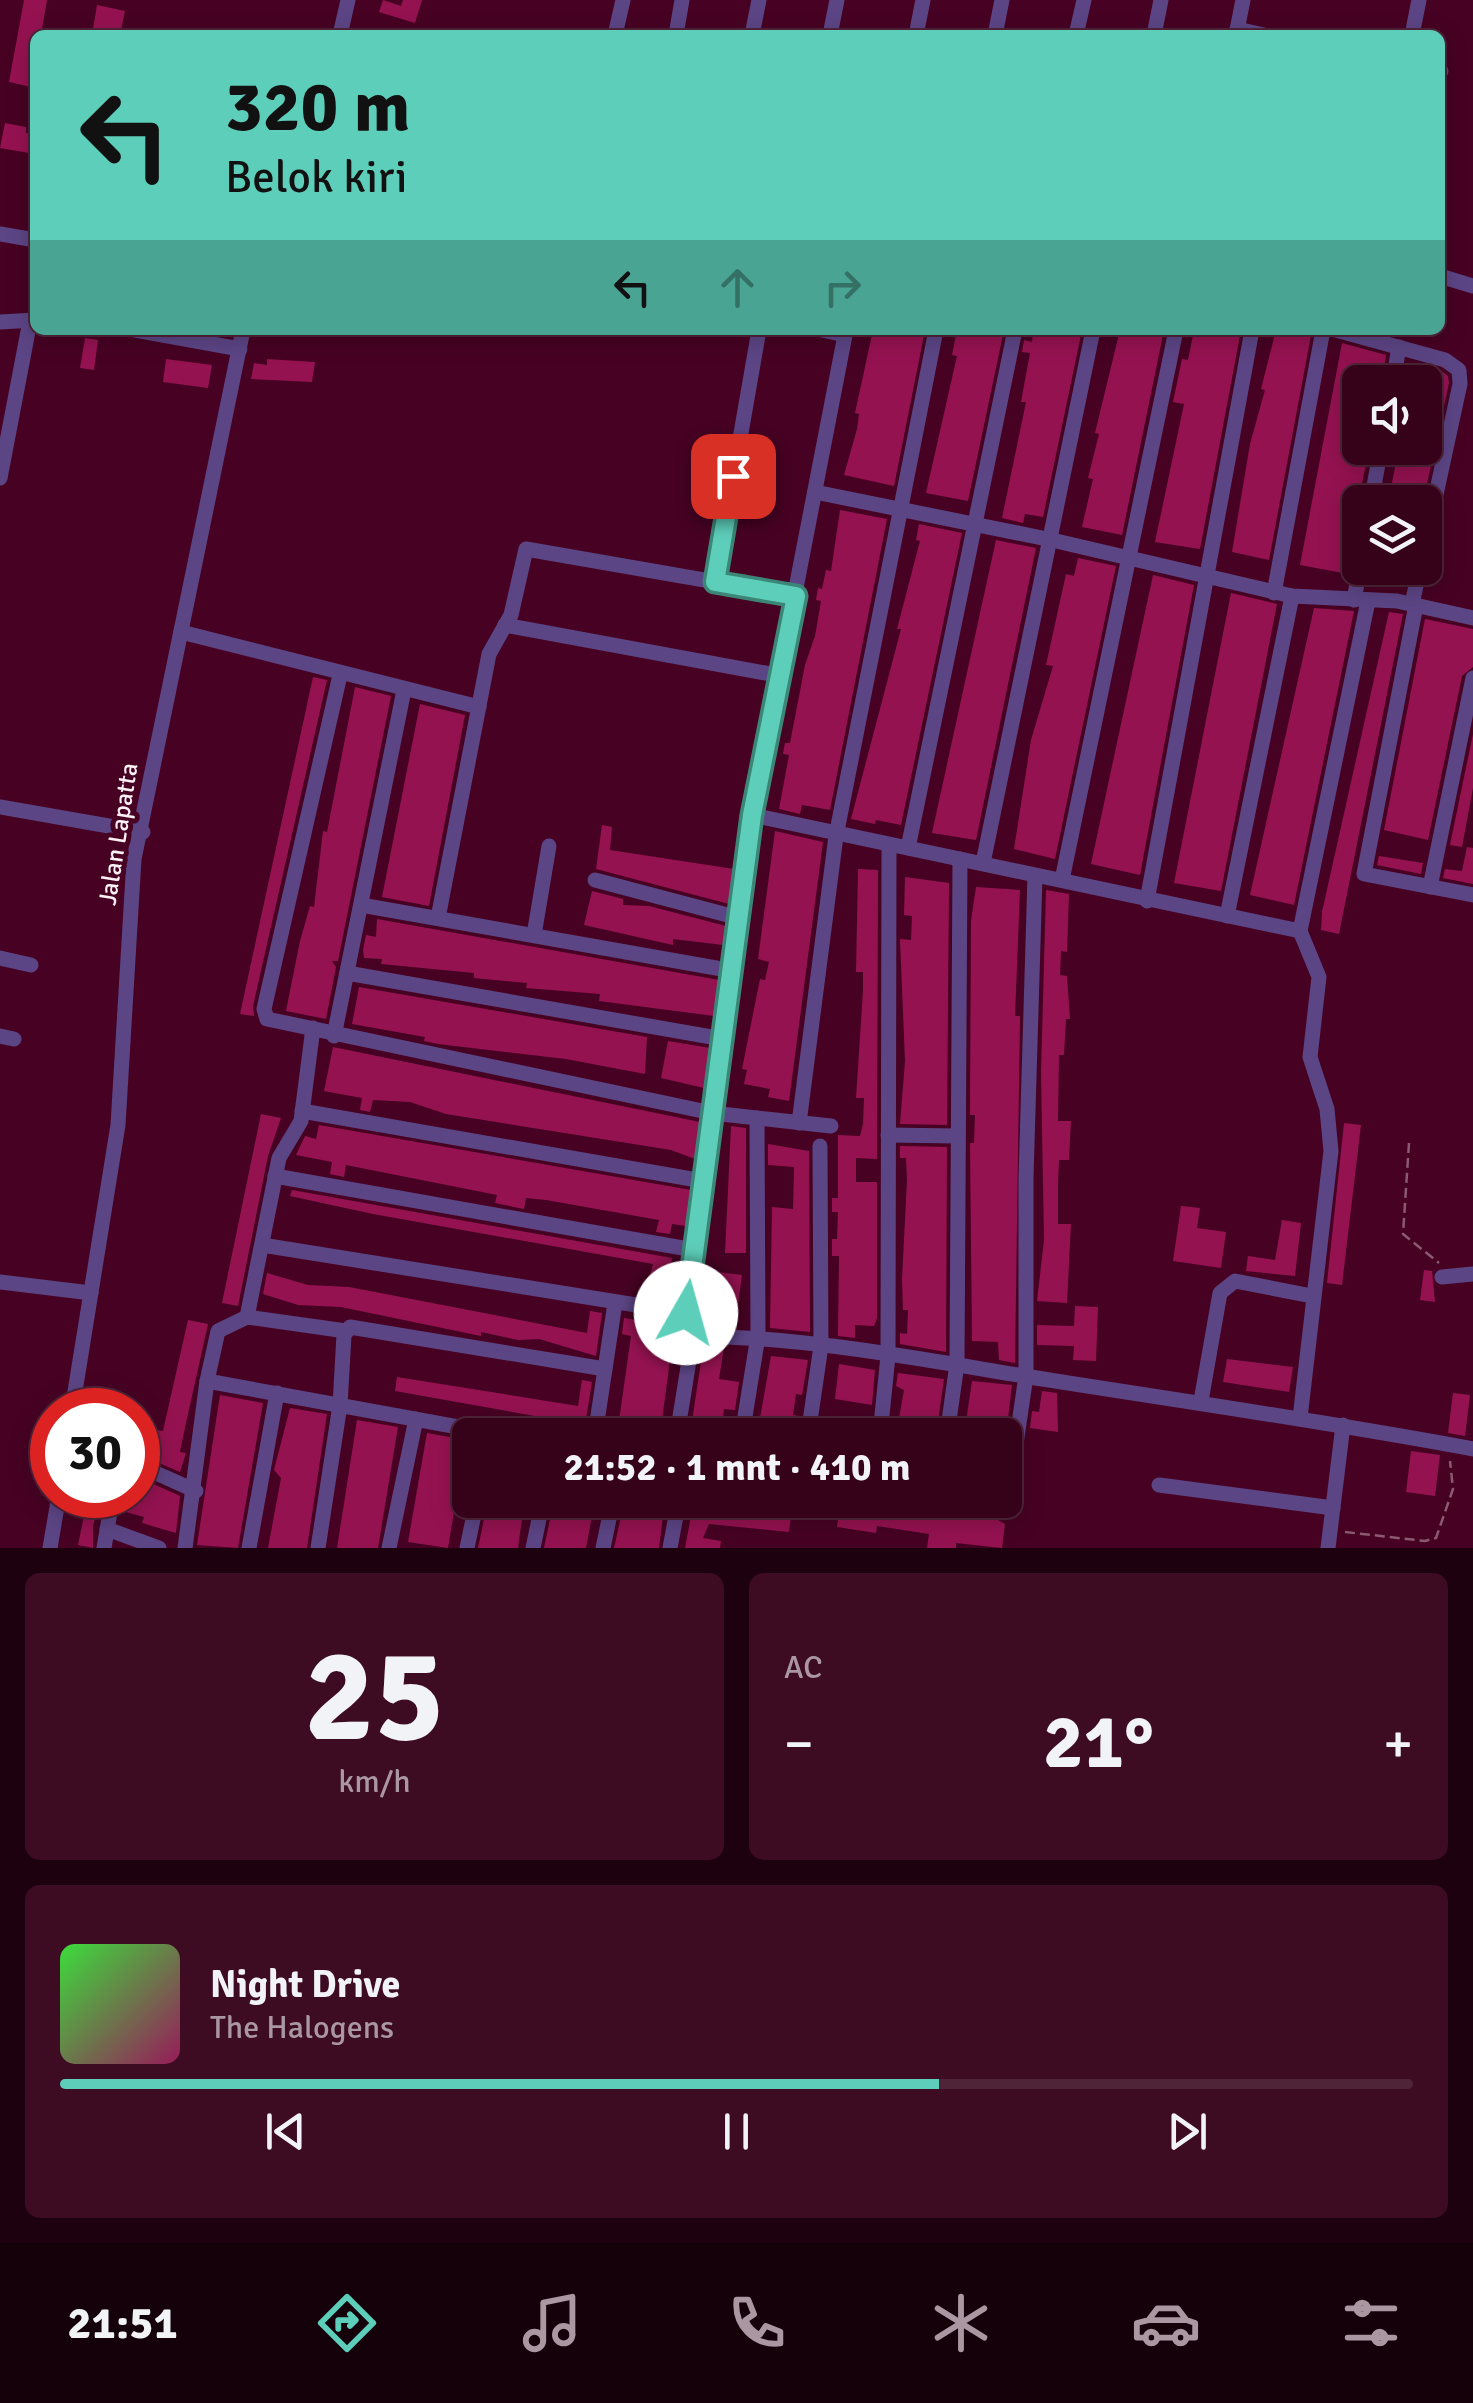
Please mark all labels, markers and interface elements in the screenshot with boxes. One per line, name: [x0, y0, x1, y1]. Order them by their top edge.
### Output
text: 320 m: [225, 64, 410, 150]
icon: left: [60, 70, 190, 200]
text: Belok kiri: [225, 150, 407, 205]
icon: left: [605, 260, 660, 315]
icon: ahead: [710, 260, 765, 315]
icon: right: [815, 260, 870, 315]
map controls: [1342, 365, 1442, 585]
button: sound: [1342, 365, 1442, 465]
pin: [691, 434, 776, 519]
icon: arrive: [706, 449, 761, 504]
button: layers: [1342, 485, 1442, 585]
street label: Jalan Lapatta: [91, 761, 145, 907]
position arrow: [634, 1261, 738, 1365]
speed limit sign: 30: [30, 1388, 160, 1518]
text: 21:52 · 1 mnt · 410 m: [563, 1444, 911, 1491]
text: 25: [304, 1617, 445, 1777]
text: AC: [784, 1648, 822, 1687]
text: 21°: [1043, 1696, 1154, 1789]
text: −: [784, 1710, 814, 1778]
text: +: [1383, 1710, 1413, 1778]
text: km/h: [338, 1762, 411, 1801]
text: Night Drive: [210, 1961, 400, 2008]
text: The Halogens: [210, 2008, 394, 2047]
icon: previous: [258, 2104, 313, 2159]
icon: pause: [709, 2104, 764, 2159]
icon: next: [1160, 2104, 1215, 2159]
icon: directions: [312, 2288, 382, 2358]
icon: music: [517, 2288, 587, 2358]
icon: phone: [722, 2288, 792, 2358]
icon: climate: [926, 2288, 996, 2358]
icon: car: [1131, 2288, 1201, 2358]
icon: filters: [1336, 2288, 1406, 2358]
text: 21:51: [67, 2296, 178, 2351]

